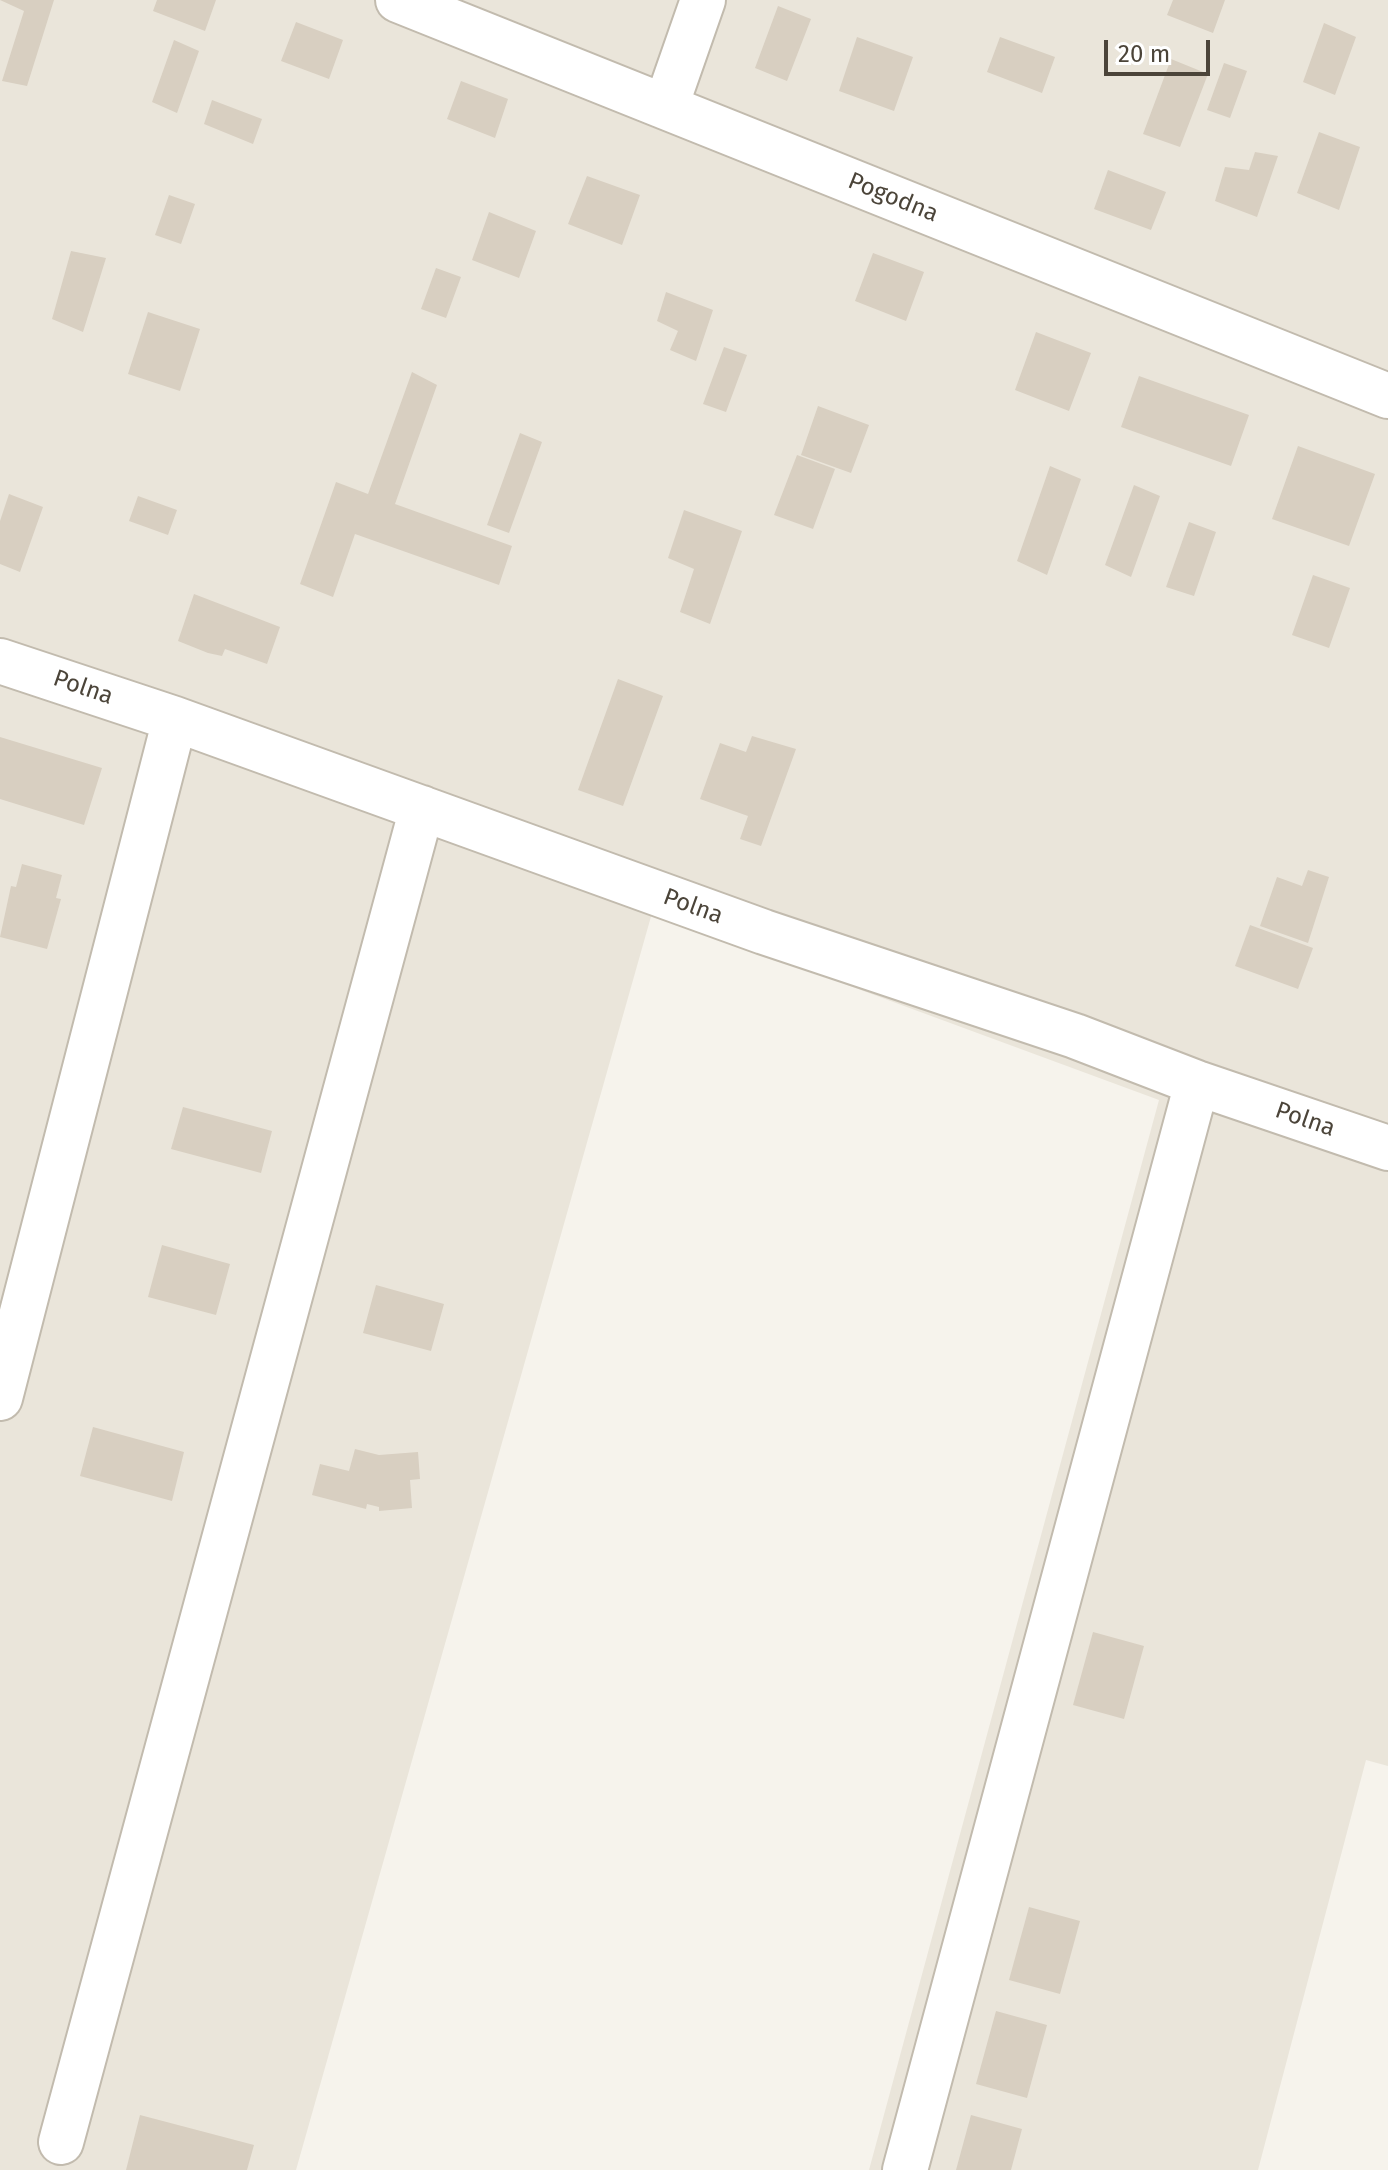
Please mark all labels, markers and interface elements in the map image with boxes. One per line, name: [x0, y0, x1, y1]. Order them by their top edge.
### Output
scale bar: [1108, 24, 1214, 74]
text: 20 m: [1118, 40, 1170, 68]
street label: Pogodna: [844, 167, 942, 229]
street label: Polna: [49, 664, 117, 712]
street label: Polna: [659, 883, 727, 931]
street label: Polna: [1271, 1096, 1339, 1144]

